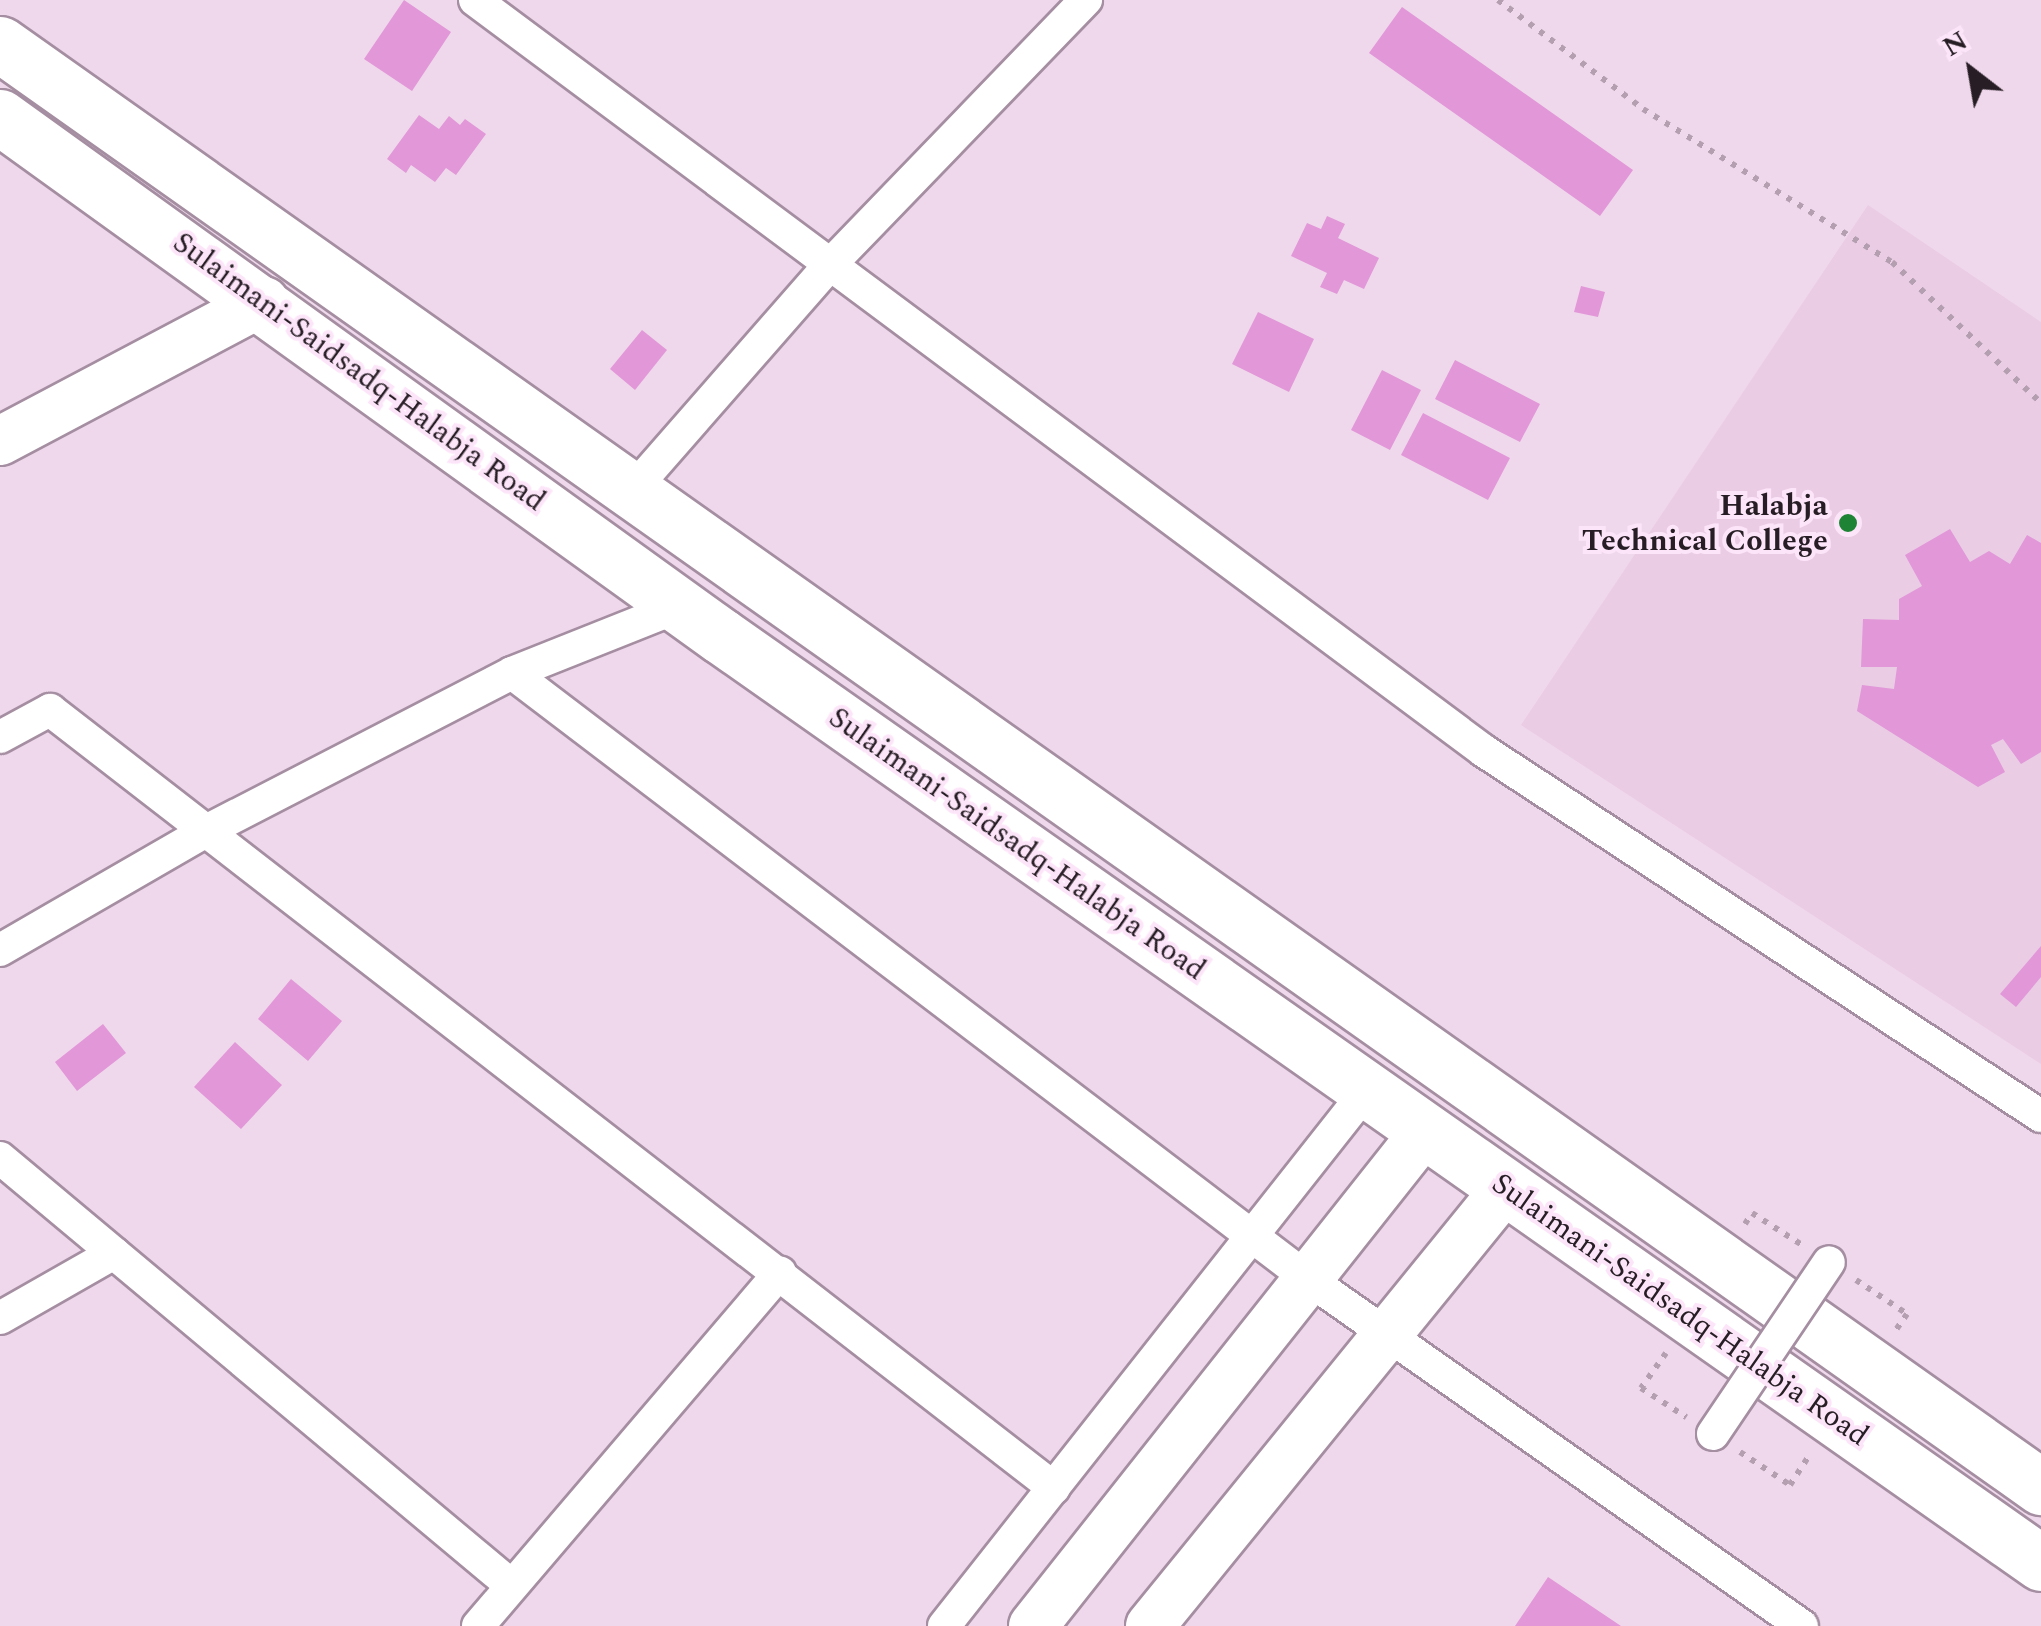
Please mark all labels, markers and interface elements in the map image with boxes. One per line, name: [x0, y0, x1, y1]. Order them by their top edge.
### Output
north arrow: [1921, 20, 2021, 120]
text: N: [1934, 20, 1976, 68]
street label: Sulaimani-Saidsadq-Halabja Road: [166, 225, 552, 519]
place label: Halabja Technical College: [1582, 488, 1828, 558]
marker: Halabja Technical College: [1837, 512, 1859, 534]
street label: Sulaimani-Saidsadq-Halabja Road: [822, 700, 1212, 988]
street label: Sulaimani-Saidsadq-Halabja Road: [1485, 1166, 1875, 1454]

